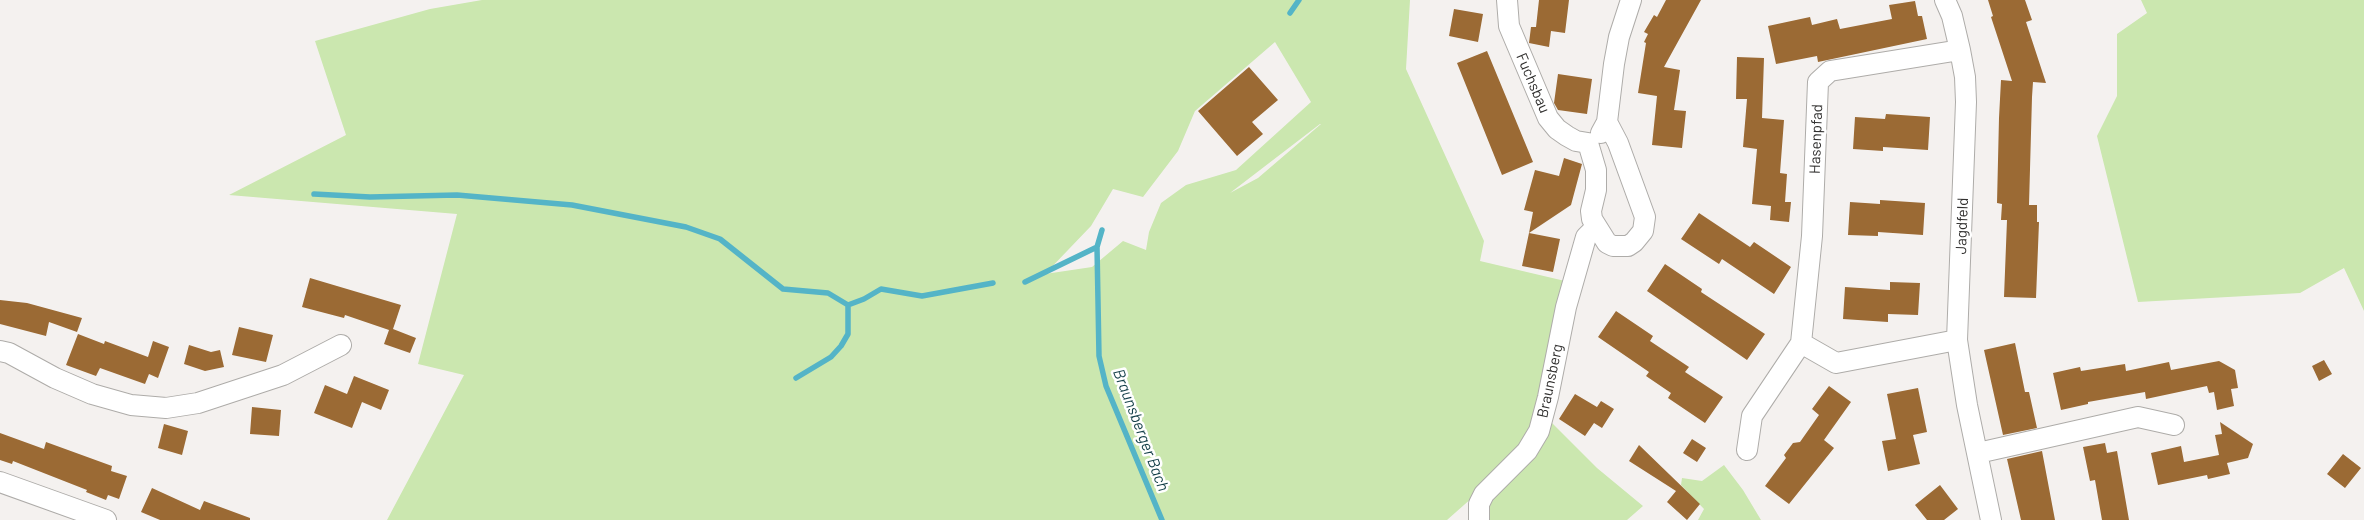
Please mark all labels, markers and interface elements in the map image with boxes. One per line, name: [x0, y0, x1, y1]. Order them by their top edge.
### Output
street label: Fuchsbau: [1512, 50, 1554, 116]
street label: Hasenpfad: [1806, 104, 1826, 174]
street label: Jagdfeld: [1952, 197, 1972, 255]
street label: Braunsberg: [1533, 342, 1567, 420]
water label: Braunsberger Bach: [1109, 366, 1173, 494]

